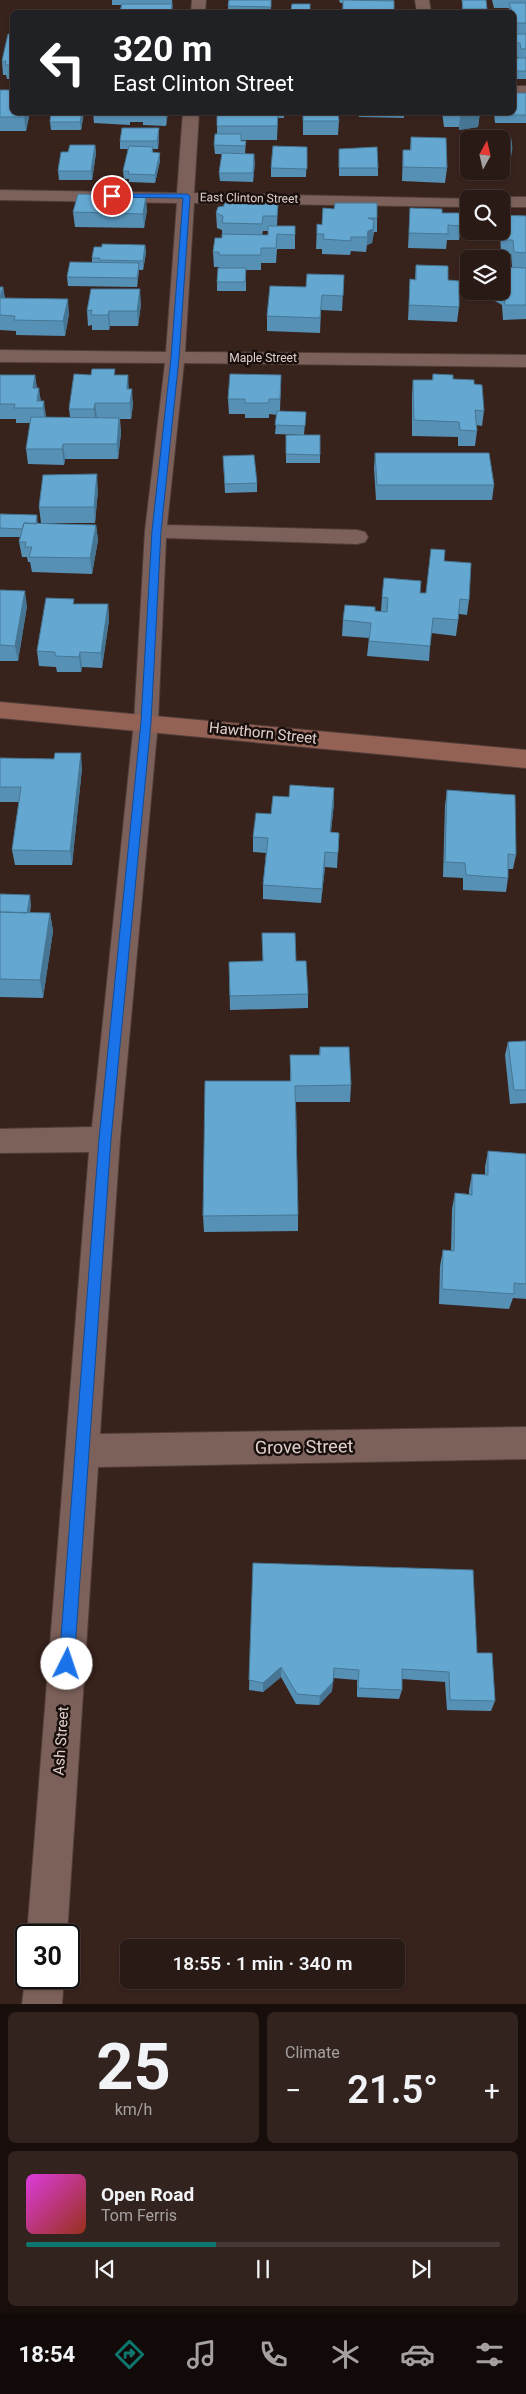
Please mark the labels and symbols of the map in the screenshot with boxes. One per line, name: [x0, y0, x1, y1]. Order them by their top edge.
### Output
north arrow: [460, 130, 510, 180]
pin: [91, 175, 133, 217]
street label: East Clinton Street: [200, 190, 298, 206]
street label: Maple Street: [229, 351, 297, 365]
street label: Hawthorn Street: [208, 718, 318, 748]
street label: Grove Street: [255, 1435, 353, 1458]
position arrow: [40, 1637, 92, 1689]
street label: Ash Street: [50, 1706, 72, 1776]
speed limit sign: 30: [15, 1924, 80, 1989]

